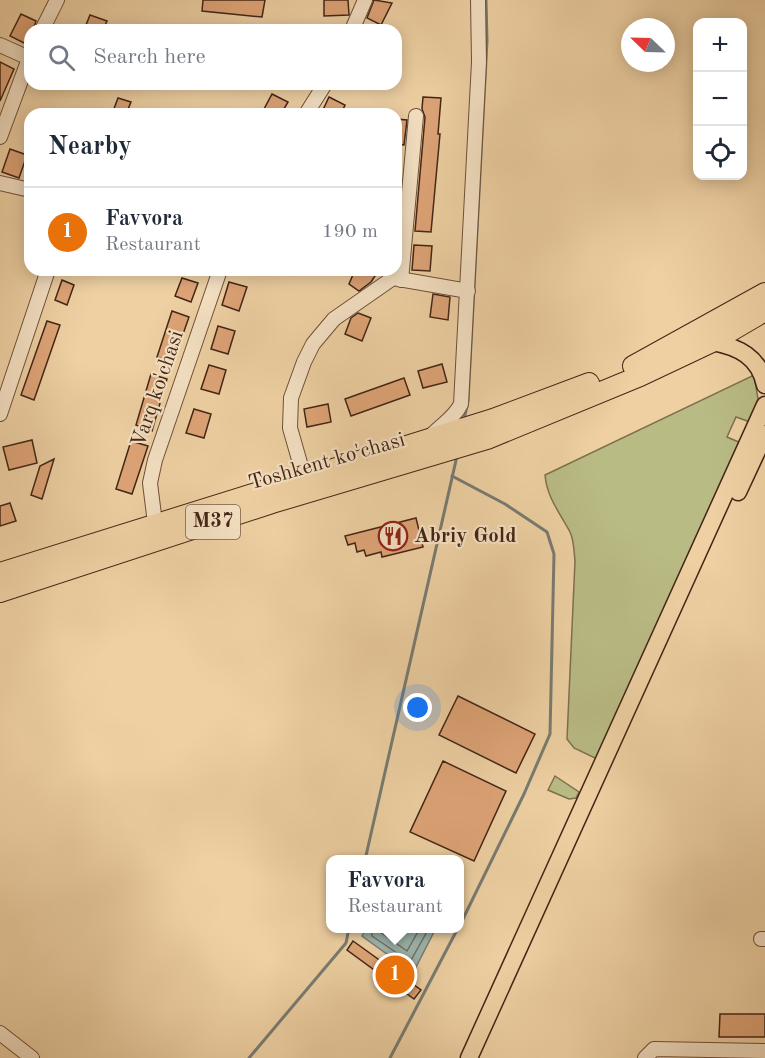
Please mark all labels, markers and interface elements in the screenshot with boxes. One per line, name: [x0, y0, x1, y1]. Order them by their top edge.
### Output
north arrow: [621, 18, 675, 72]
map controls: [693, 18, 747, 180]
button: +: [693, 18, 747, 72]
search box: [24, 24, 402, 90]
icon: search: [45, 41, 78, 74]
text: Search here: [93, 46, 206, 68]
button: −: [693, 72, 747, 126]
button: locate: [693, 126, 747, 180]
text: Nearby: [48, 134, 132, 160]
text: Favvora: [105, 208, 183, 230]
text: 1: [62, 222, 73, 242]
text: 190 m: [322, 222, 378, 242]
text: Restaurant: [105, 235, 201, 255]
street label: Varq ko'chasi: [128, 328, 188, 450]
street label: Toshkent ko'chasi: [246, 430, 408, 494]
road number: M37: [186, 505, 240, 539]
restaurant icon: Abriy Gold: [377, 520, 409, 552]
place label: Abriy Gold: [414, 526, 517, 547]
your location: [403, 693, 432, 722]
popup: [326, 855, 464, 933]
text: Favvora: [347, 870, 425, 892]
text: Restaurant: [347, 897, 443, 917]
pin: 1: [376, 952, 414, 998]

